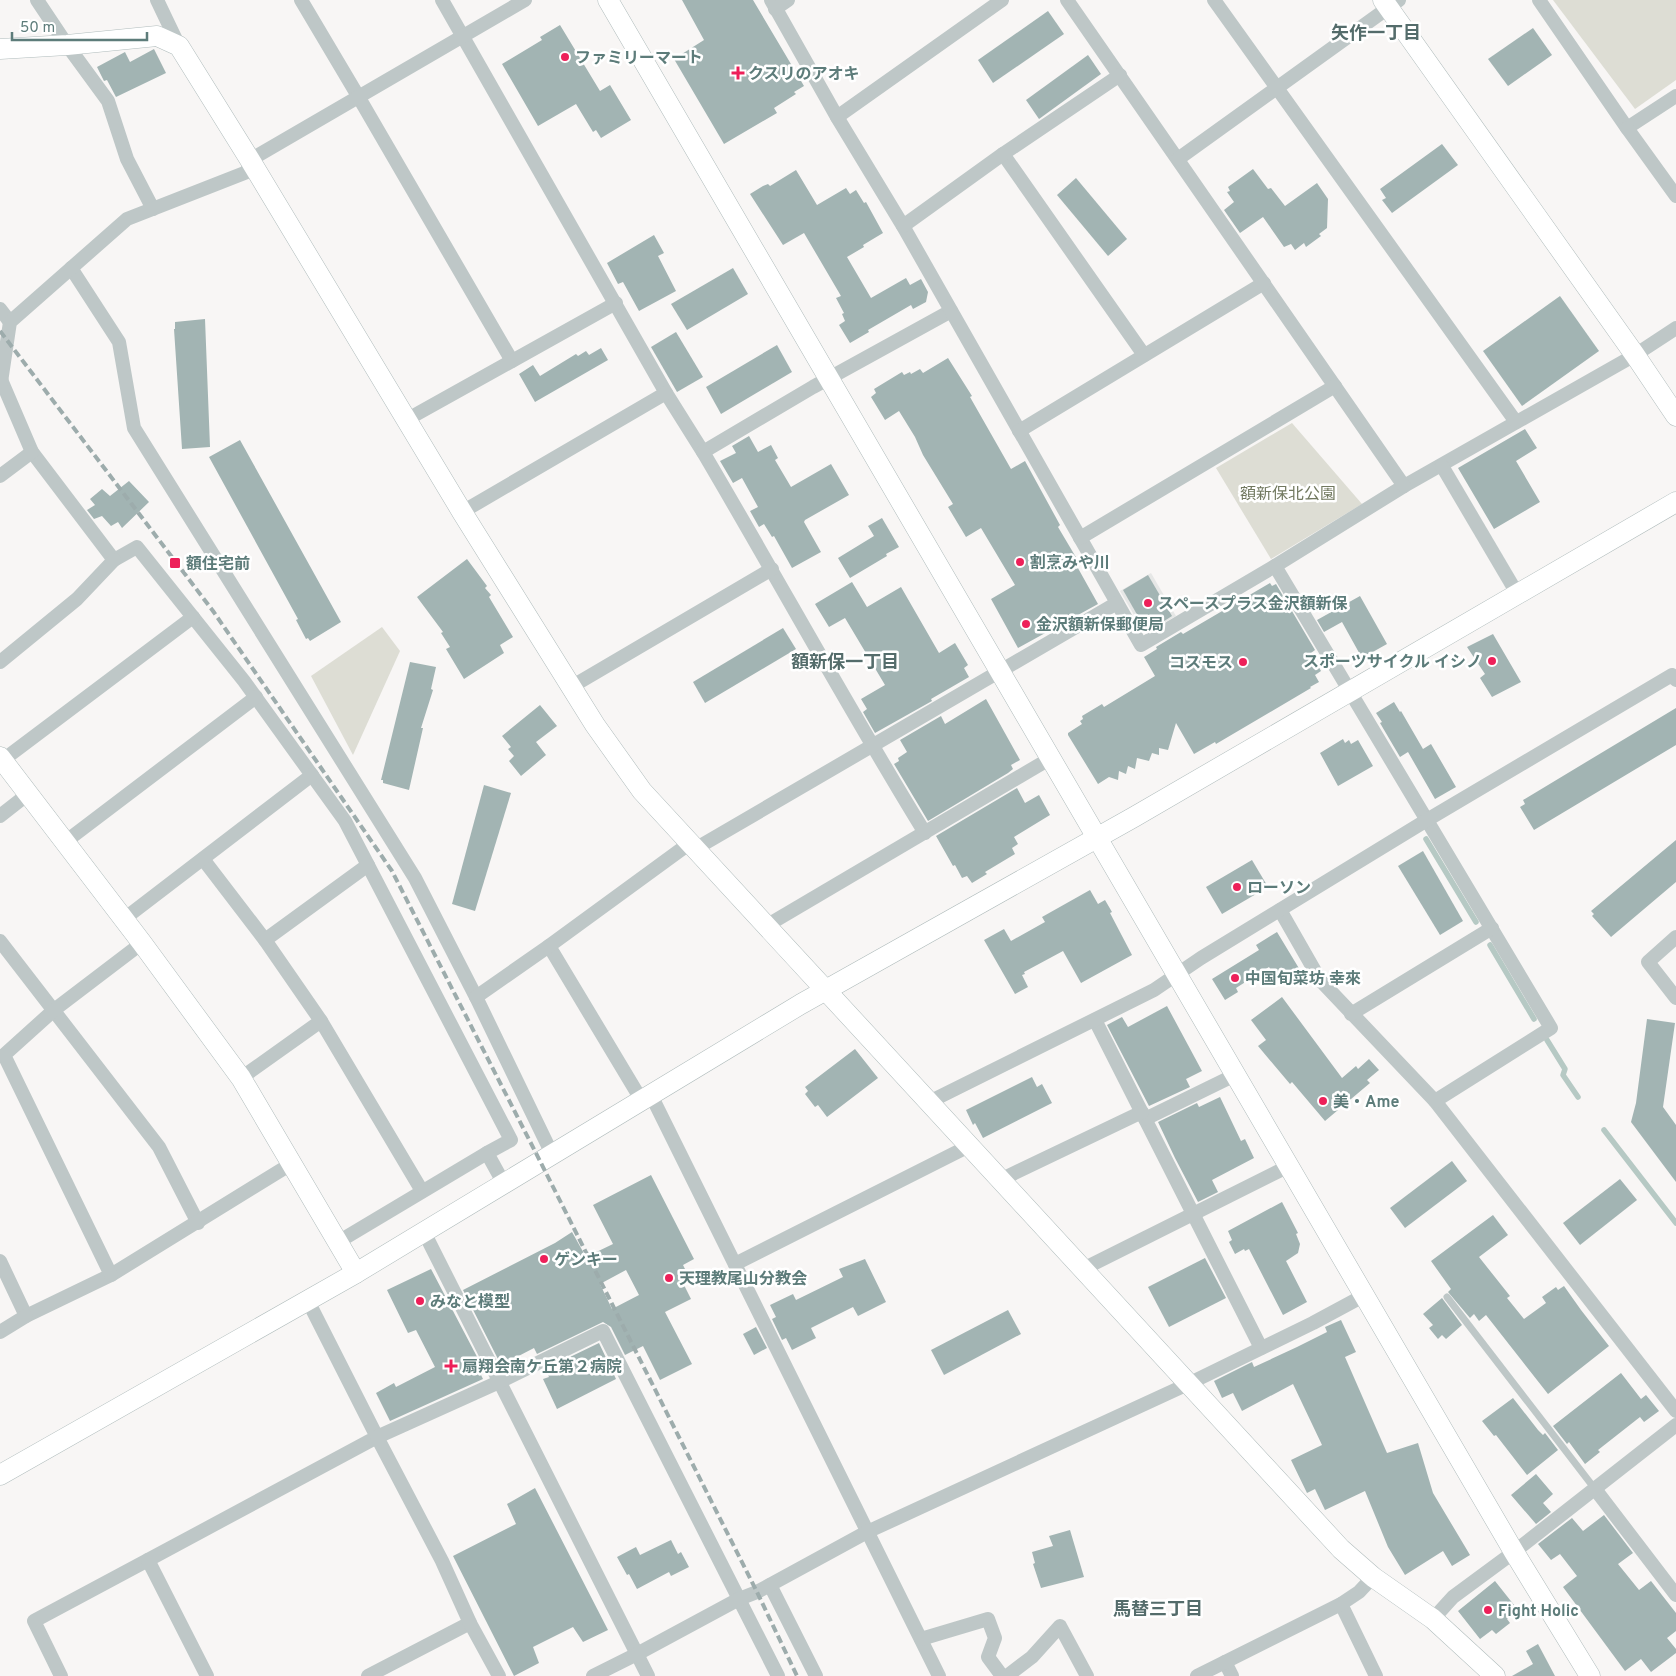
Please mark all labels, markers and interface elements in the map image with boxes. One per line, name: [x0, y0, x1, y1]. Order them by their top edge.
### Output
scale bar: [12, 10, 148, 42]
text: 50 m: [20, 19, 55, 38]
district label: 矢作一丁目: [1331, 23, 1421, 46]
place label: ファミリーマート: [575, 49, 703, 69]
marker: ファミリーマート: [559, 51, 571, 63]
place label: クスリのアオキ: [748, 65, 860, 85]
marker: クスリのアオキ: [732, 67, 744, 79]
park label: 額新保北公園: [1240, 485, 1336, 505]
place label: 割烹みや川: [1030, 554, 1110, 574]
place label: 額住宅前: [186, 555, 250, 575]
marker: 額住宅前: [168, 556, 182, 570]
marker: 割烹みや川: [1014, 556, 1026, 568]
place label: スペースプラス金沢額新保: [1158, 595, 1348, 615]
marker: スペースプラス金沢額新保: [1142, 597, 1154, 609]
place label: 金沢額新保郵便局: [1036, 616, 1164, 636]
marker: 金沢額新保郵便局: [1020, 618, 1032, 630]
district label: 額新保一丁目: [791, 652, 899, 675]
place label: スポーツサイクル イシノ: [1303, 653, 1482, 673]
place label: コスモス: [1169, 654, 1233, 674]
marker: スポーツサイクル イシノ: [1486, 655, 1498, 667]
marker: コスモス: [1237, 656, 1249, 668]
place label: ローソン: [1247, 879, 1311, 899]
marker: ローソン: [1231, 881, 1243, 893]
place label: 中国旬菜坊 幸來: [1245, 970, 1361, 990]
marker: 中国旬菜坊 幸來: [1229, 972, 1241, 984]
place label: 美・Ame: [1333, 1093, 1400, 1113]
marker: 美・Ame: [1317, 1095, 1329, 1107]
place label: ゲンキー: [554, 1251, 618, 1271]
marker: ゲンキー: [538, 1253, 550, 1265]
place label: 天理教尾山分教会: [679, 1270, 807, 1290]
marker: 天理教尾山分教会: [663, 1272, 675, 1284]
place label: みなと模型: [430, 1293, 510, 1313]
marker: みなと模型: [414, 1295, 426, 1307]
place label: 扇翔会南ケ丘第２病院: [462, 1358, 622, 1378]
marker: 扇翔会南ケ丘第２病院: [444, 1359, 458, 1373]
district label: 馬替三丁目: [1113, 1599, 1203, 1622]
place label: Fight Holic: [1498, 1602, 1579, 1622]
marker: Fight Holic: [1482, 1604, 1494, 1616]

